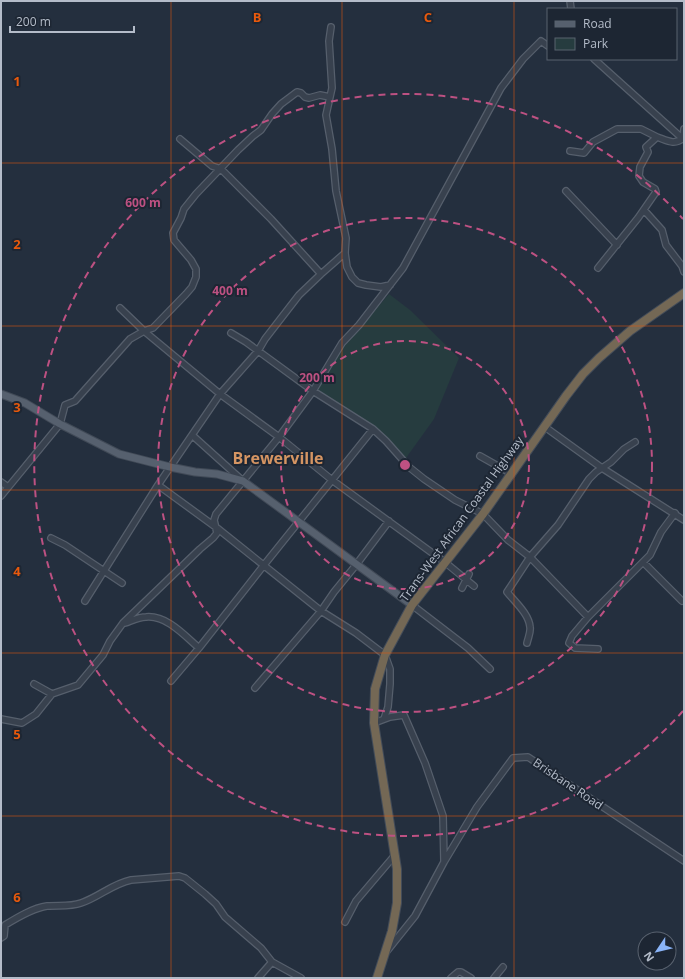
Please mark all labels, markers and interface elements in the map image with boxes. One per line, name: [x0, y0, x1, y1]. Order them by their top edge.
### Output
scale bar: [10, 8, 134, 34]
text: B: [253, 8, 262, 26]
text: C: [424, 8, 432, 26]
legend: [547, 8, 677, 60]
text: 200 m: [16, 13, 51, 30]
text: Road: [583, 15, 612, 32]
text: Park: [583, 35, 609, 52]
text: 1: [13, 72, 21, 90]
text: 600 m: [125, 194, 161, 211]
text: 2: [13, 235, 21, 253]
text: 400 m: [212, 282, 248, 299]
text: 200 m: [299, 369, 335, 386]
text: 3: [13, 398, 21, 416]
street label: Trans-West African Coastal Highway: [396, 432, 528, 605]
district label: Brewerville: [232, 447, 324, 469]
centre of rings: [398, 458, 412, 472]
text: 4: [13, 562, 21, 580]
text: 5: [13, 725, 21, 743]
street label: Brisbane Road: [530, 754, 607, 813]
text: 6: [13, 888, 21, 906]
north arrow: [637, 931, 677, 971]
text: N: [640, 949, 657, 965]

